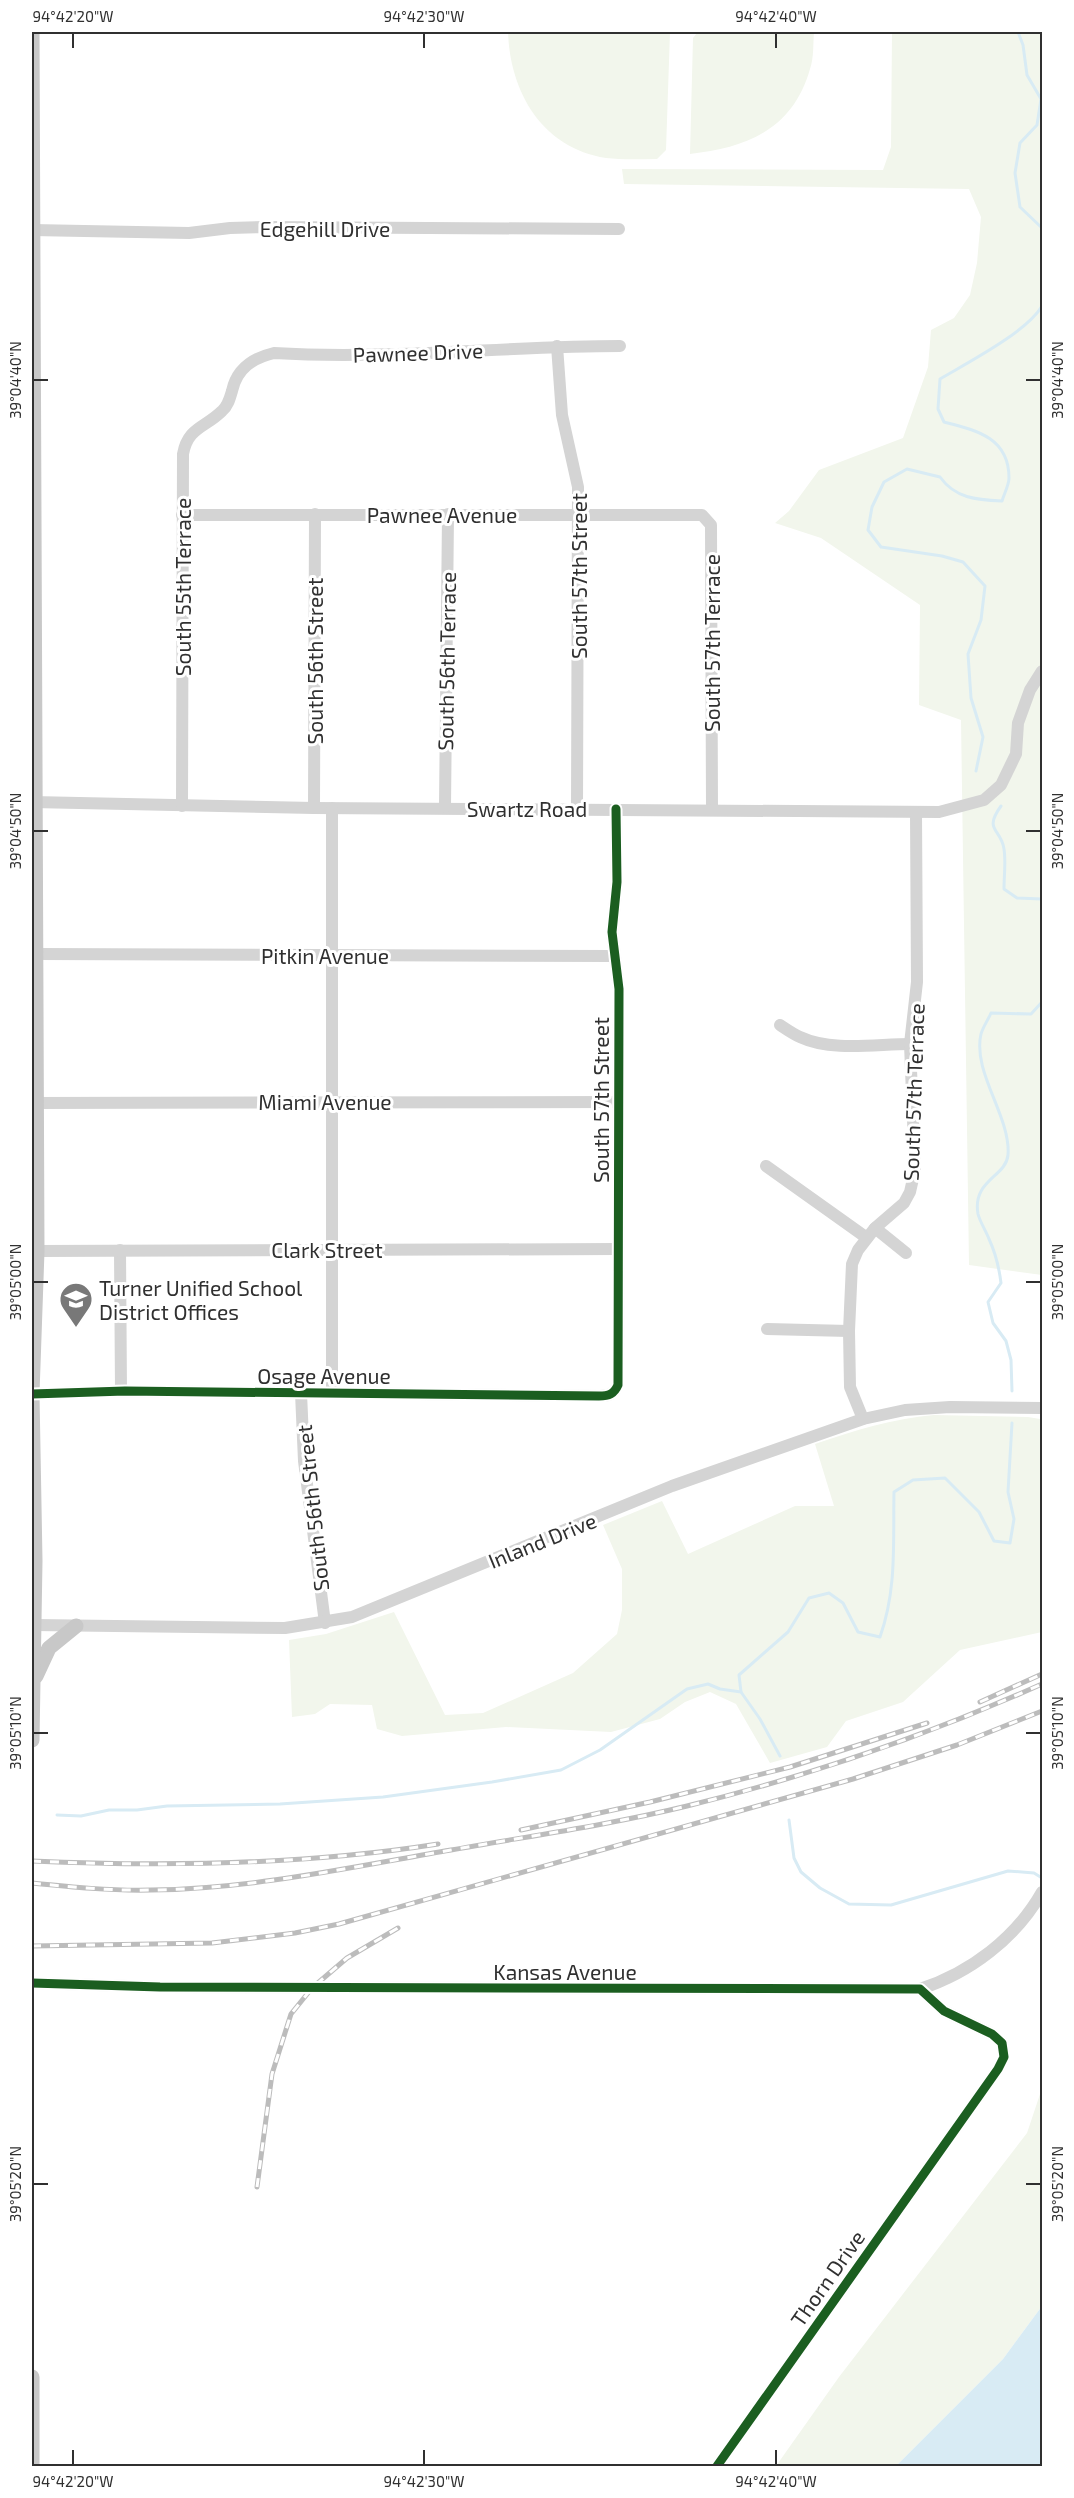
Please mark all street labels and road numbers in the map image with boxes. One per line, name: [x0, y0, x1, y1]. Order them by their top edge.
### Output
street label: Edgehill Drive: [260, 216, 390, 241]
street label: Pawnee Drive: [352, 337, 484, 367]
street label: South 57th Street: [566, 493, 591, 659]
street label: South 55th Terrace: [170, 498, 195, 676]
street label: Pawnee Avenue: [367, 502, 517, 527]
street label: South 57th Terrace: [699, 554, 724, 732]
street label: South 56th Terrace: [432, 571, 460, 751]
street label: South 56th Street: [302, 577, 327, 745]
street label: Swartz Road: [467, 796, 587, 821]
street label: Pitkin Avenue: [261, 943, 389, 968]
street label: South 57th Terrace: [897, 1003, 929, 1181]
street label: South 57th Street: [588, 1017, 613, 1183]
street label: Miami Avenue: [258, 1089, 392, 1114]
street label: Clark Street: [271, 1237, 383, 1262]
street label: Osage Avenue: [257, 1363, 391, 1388]
street label: South 56th Street: [291, 1424, 333, 1592]
street label: Inland Drive: [484, 1507, 600, 1573]
street label: Kansas Avenue: [493, 1959, 637, 1984]
street label: Thorn Drive: [785, 2225, 869, 2331]

